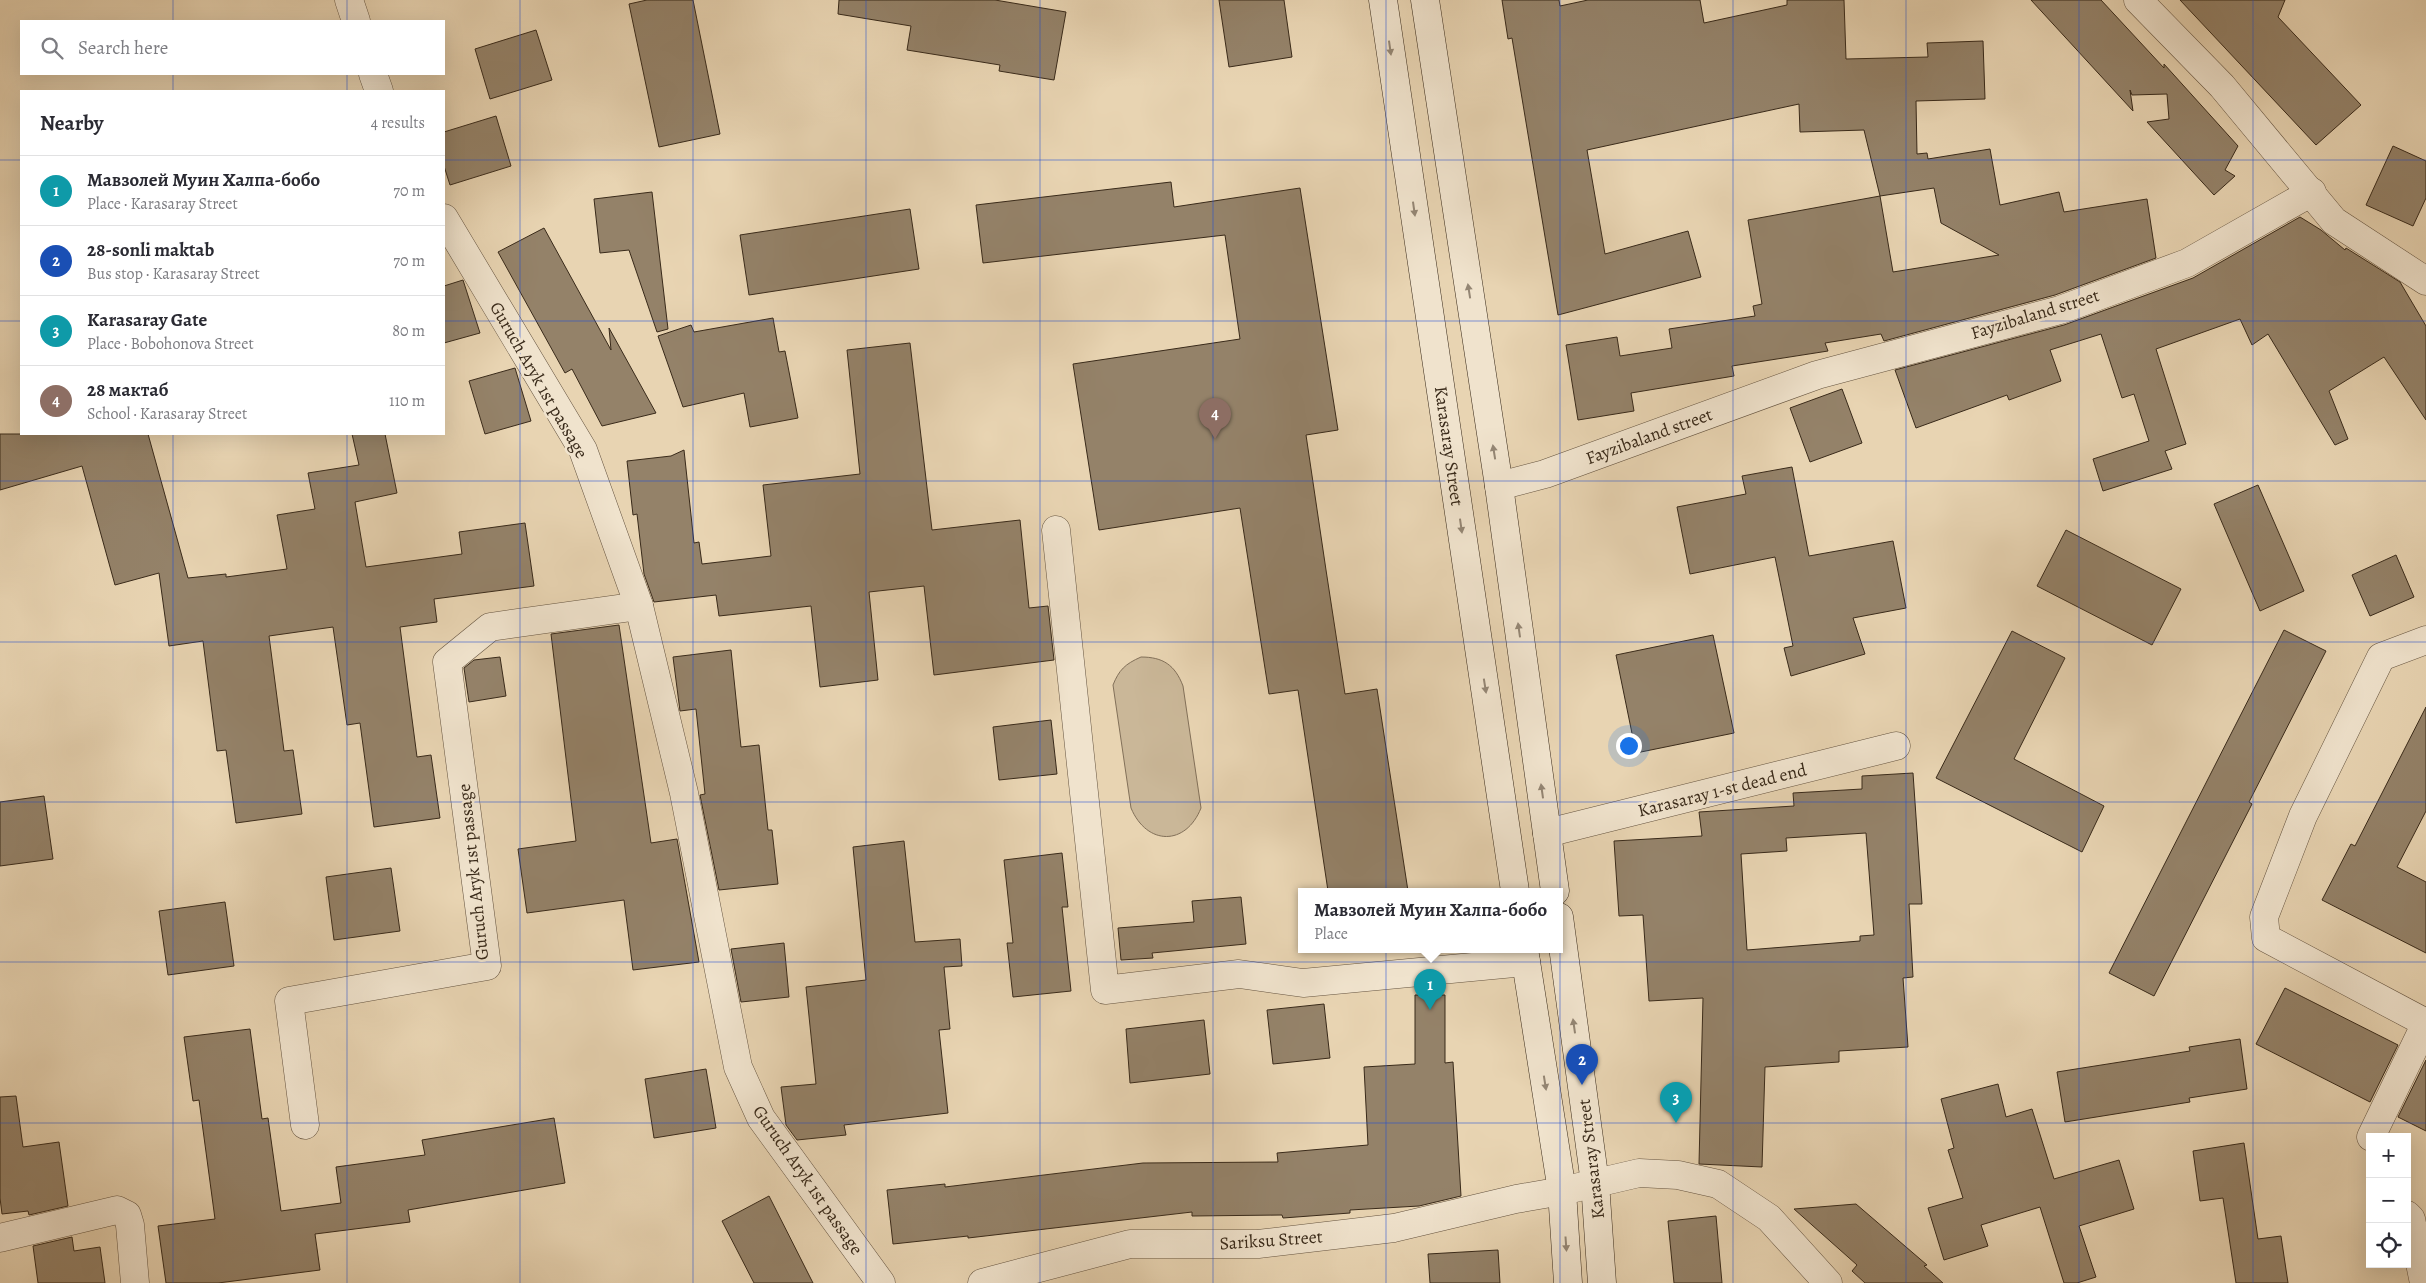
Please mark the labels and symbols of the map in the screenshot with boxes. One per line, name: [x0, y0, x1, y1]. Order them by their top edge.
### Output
one-way arrow: [1387, 41, 1395, 57]
one-way arrow: [1410, 201, 1418, 217]
one-way arrow: [1465, 283, 1473, 299]
street label: Fayzibaland street: [1968, 283, 2102, 345]
street label: Guruch Aryk 1st passage: [484, 297, 594, 463]
street label: Karasaray Street: [1429, 384, 1469, 508]
pin: 4: [1199, 398, 1231, 439]
street label: Fayzibaland street: [1582, 402, 1716, 470]
one-way arrow: [1490, 443, 1498, 459]
one-way arrow: [1457, 518, 1465, 534]
one-way arrow: [1515, 622, 1523, 638]
one-way arrow: [1481, 679, 1489, 695]
your location: [1616, 733, 1642, 759]
street label: Karasaray 1-st dead end: [1635, 757, 1809, 823]
street label: Guruch Aryk 1st passage: [452, 783, 494, 961]
one-way arrow: [1537, 783, 1545, 799]
pin: 1: [1414, 969, 1446, 1010]
one-way arrow: [1569, 1018, 1577, 1034]
pin: 2: [1566, 1044, 1598, 1085]
one-way arrow: [1541, 1076, 1549, 1092]
pin: 3: [1660, 1082, 1692, 1123]
street label: Karasaray Street: [1572, 1098, 1610, 1220]
street label: Guruch Aryk 1st passage: [747, 1100, 869, 1260]
street label: Sariksu Street: [1219, 1224, 1323, 1256]
one-way arrow: [1562, 1237, 1570, 1253]

